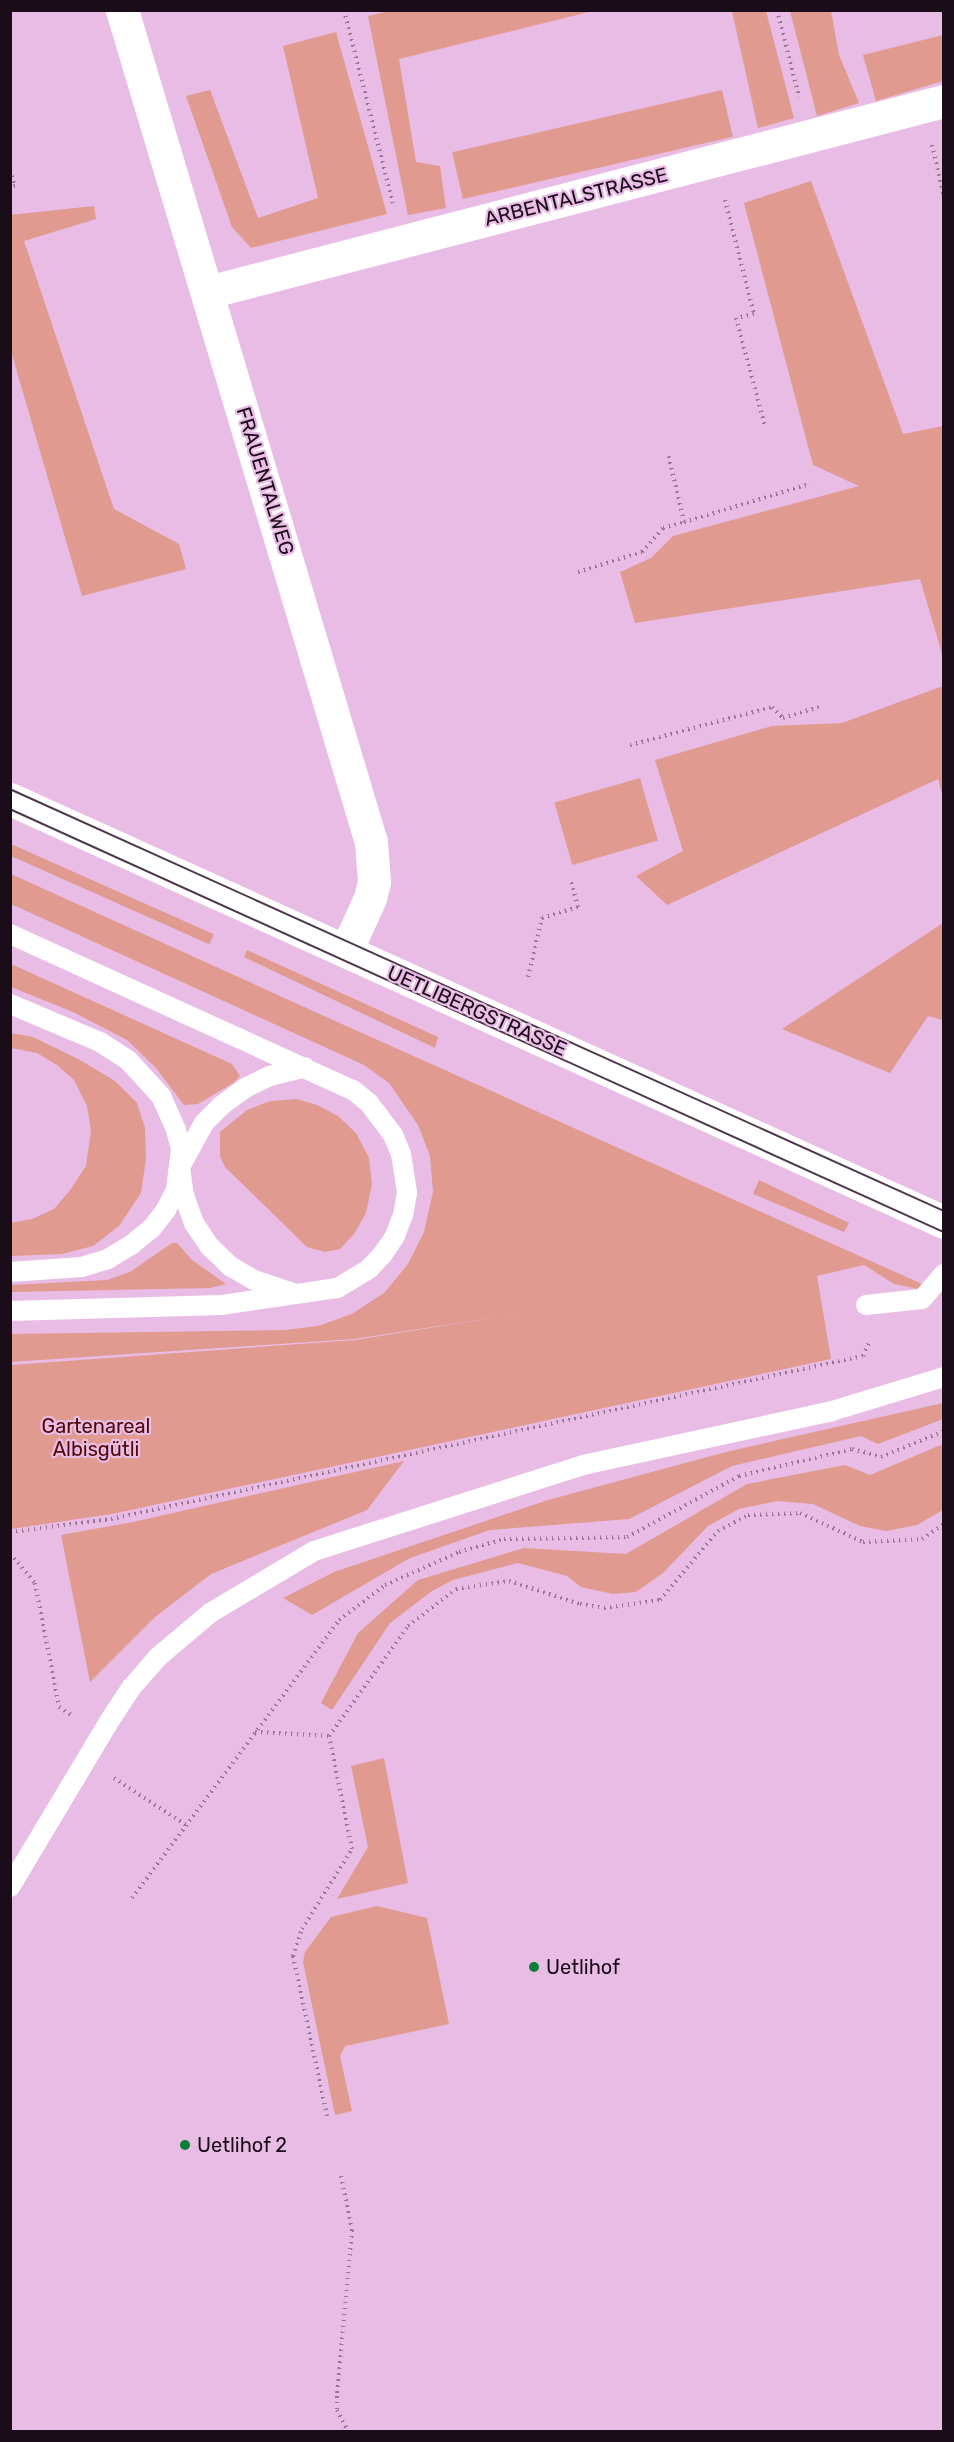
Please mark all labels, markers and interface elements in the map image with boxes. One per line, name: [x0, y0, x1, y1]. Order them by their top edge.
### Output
street label: ARBENTALSTRASSE: [482, 163, 670, 231]
street label: FRAUENTALWEG: [231, 404, 299, 558]
street label: UETLIBERGSTRASSE: [384, 961, 570, 1061]
park label: Gartenareal Albisgütli: [42, 1414, 150, 1461]
place label: Uetlihof: [546, 1955, 620, 1979]
marker: Uetlihof: [527, 1960, 541, 1974]
place label: Uetlihof 2: [197, 2133, 288, 2157]
marker: Uetlihof 2: [178, 2138, 192, 2152]

